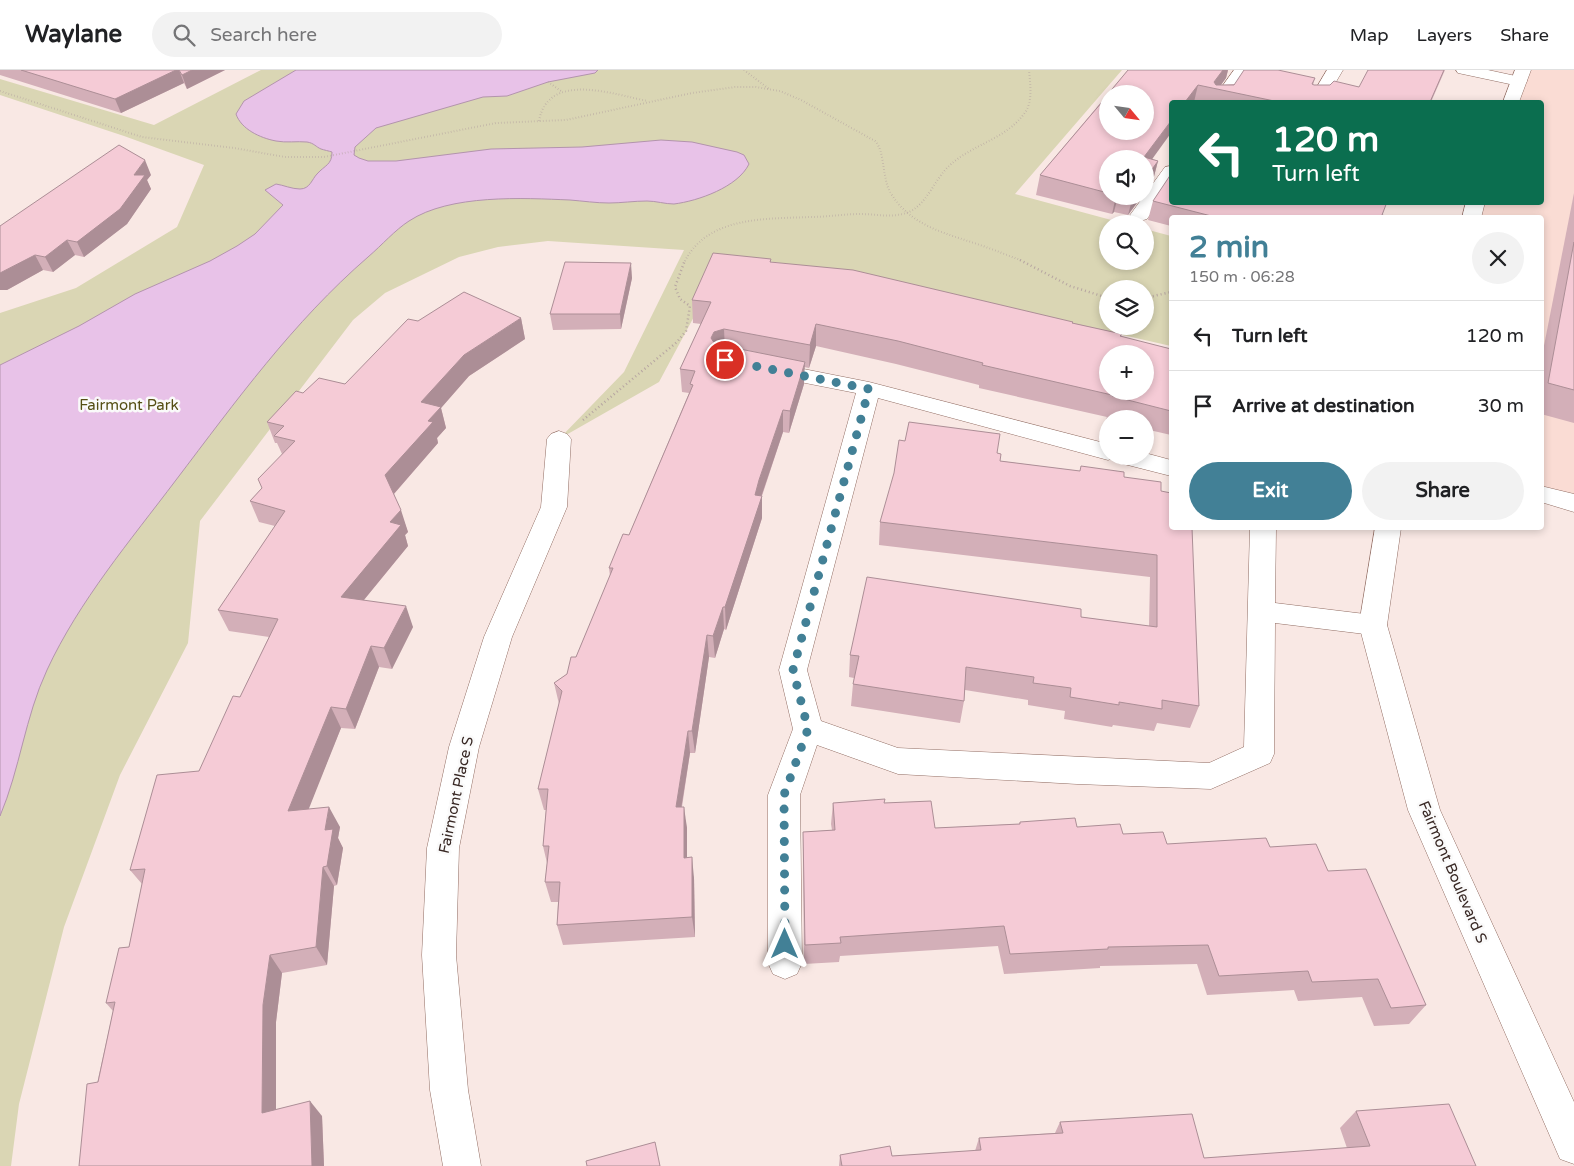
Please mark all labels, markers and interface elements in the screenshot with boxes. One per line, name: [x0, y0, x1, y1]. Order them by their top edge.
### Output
search box: [152, 12, 502, 57]
text: Waylane: [25, 20, 122, 49]
icon: search: [170, 21, 198, 49]
text: Search here: [210, 24, 317, 46]
text: Map: [1350, 24, 1389, 46]
text: Layers: [1417, 24, 1472, 46]
text: Share: [1500, 24, 1549, 46]
north arrow: [1099, 85, 1154, 140]
map controls: [1099, 85, 1154, 465]
text: 120 m: [1272, 119, 1379, 161]
icon: left: [1189, 120, 1254, 185]
button: sound: [1099, 150, 1154, 205]
text: Turn left: [1272, 161, 1360, 187]
button: search: [1099, 215, 1154, 270]
text: 2 min: [1189, 229, 1269, 266]
button: close: [1472, 232, 1524, 284]
text: 150 m · 06:28: [1189, 267, 1295, 287]
button: layers: [1099, 280, 1154, 335]
icon: left: [1189, 322, 1217, 350]
text: Turn left: [1232, 325, 1308, 347]
text: 120 m: [1466, 325, 1524, 347]
pin: [704, 339, 746, 381]
button: +: [1099, 345, 1154, 400]
icon: arrive: [711, 346, 739, 374]
icon: arrive: [1189, 392, 1217, 420]
text: Arrive at destination: [1232, 395, 1415, 417]
text: 30 m: [1478, 395, 1524, 417]
park label: Fairmont Park: [79, 396, 179, 414]
button: −: [1099, 410, 1154, 465]
button: Exit: [1189, 462, 1352, 520]
button: Share: [1362, 462, 1524, 520]
street label: Fairmont Place S: [435, 735, 477, 855]
street label: Fairmont Boulevard S: [1415, 798, 1491, 946]
position arrow: [758, 917, 810, 969]

